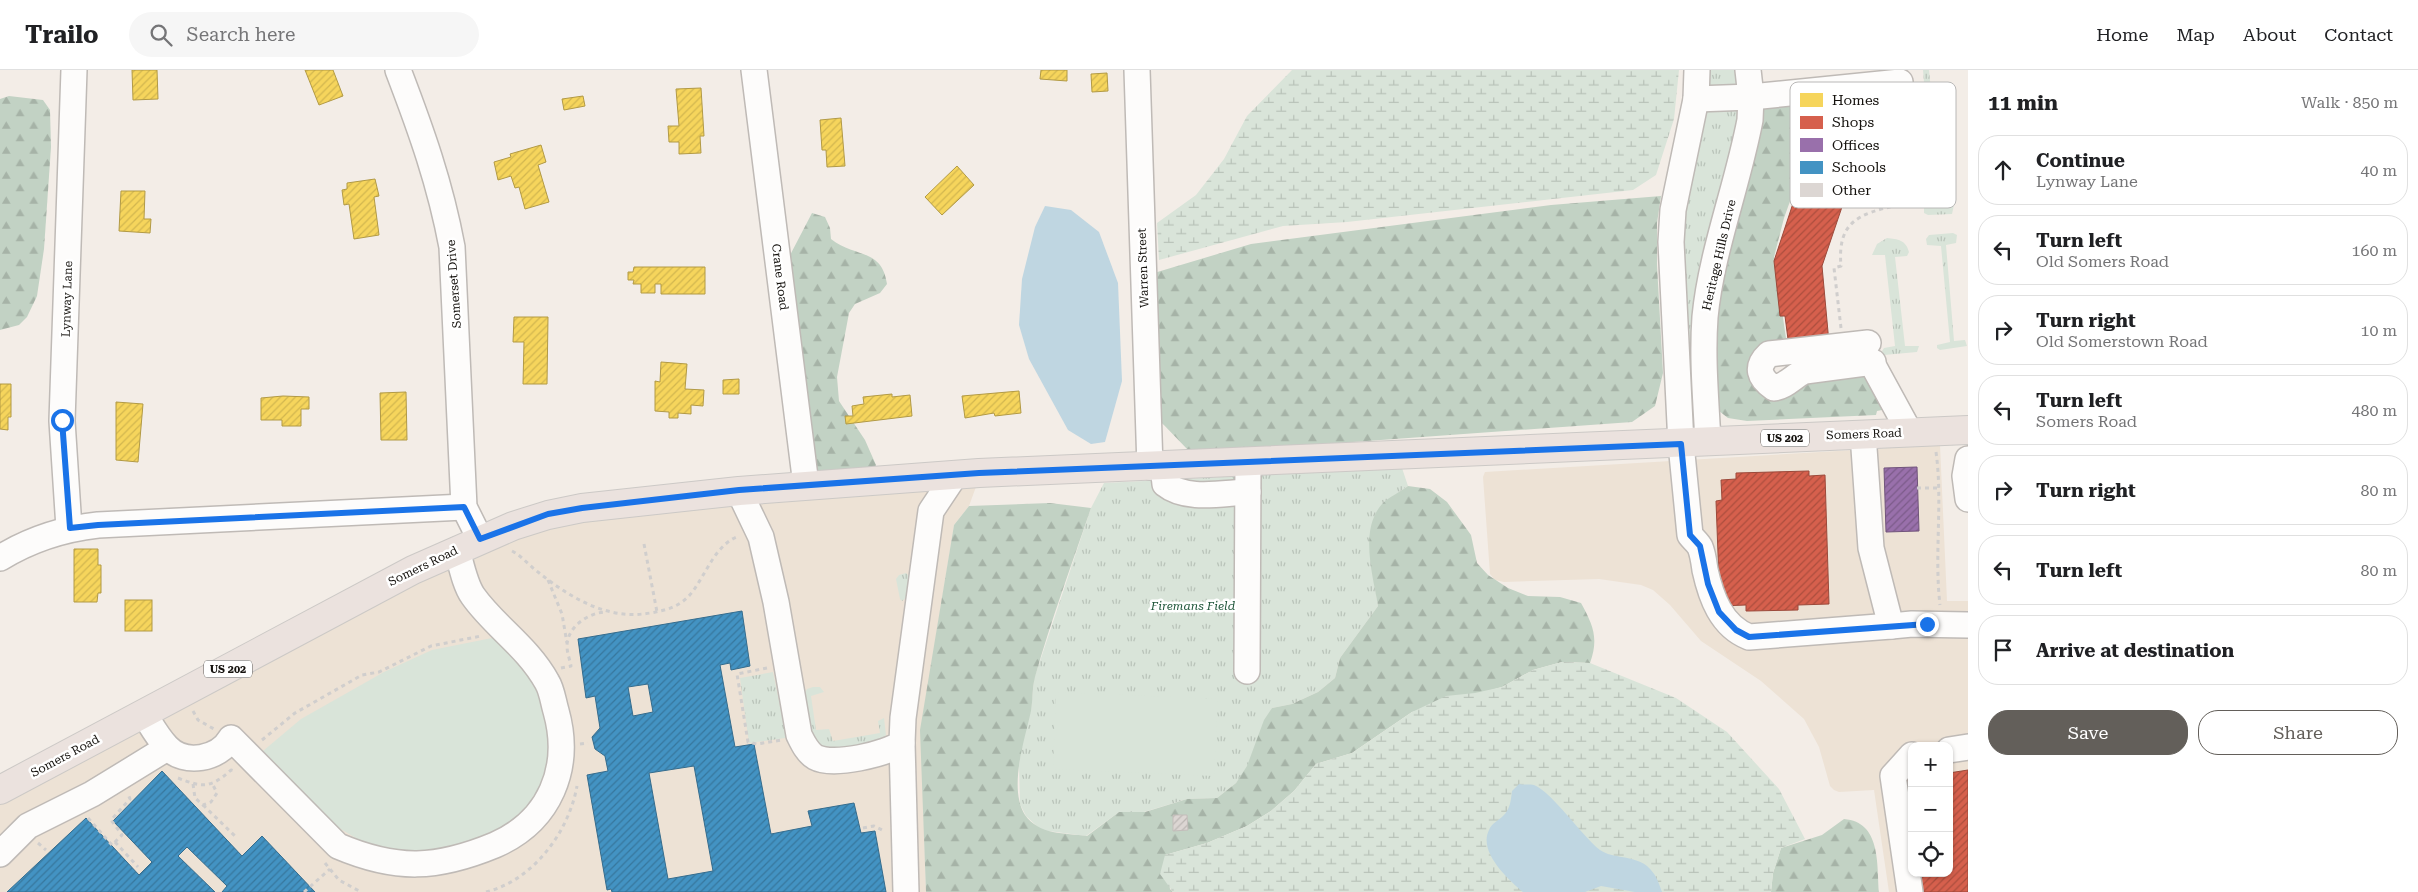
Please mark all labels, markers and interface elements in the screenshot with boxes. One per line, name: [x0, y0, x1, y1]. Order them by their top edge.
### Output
search box: [129, 12, 479, 57]
text: Trailo: [25, 21, 99, 49]
icon: search: [147, 21, 175, 49]
text: Search here: [187, 23, 295, 46]
text: Home: [2096, 24, 2148, 45]
text: Map: [2176, 24, 2215, 45]
text: About: [2243, 24, 2296, 45]
text: Contact: [2324, 24, 2393, 45]
legend: [1790, 82, 1956, 208]
text: 11 min: [1988, 91, 2058, 115]
text: Homes: [1832, 92, 1880, 108]
text: Walk · 850 m: [2301, 93, 2398, 112]
text: Shops: [1832, 114, 1875, 130]
text: Offices: [1832, 137, 1880, 153]
text: Continue: [2036, 149, 2125, 172]
icon: ahead: [1989, 156, 2017, 184]
text: Schools: [1832, 159, 1886, 175]
text: 40 m: [2360, 161, 2397, 180]
text: Lynway Lane: [2036, 172, 2138, 191]
text: Other: [1832, 182, 1871, 198]
street label: Heritage Hills Drive: [1699, 198, 1739, 312]
street label: Warren Street: [1135, 227, 1151, 308]
text: Turn left: [2036, 229, 2122, 252]
icon: left: [1989, 236, 2017, 264]
street label: Somerset Drive: [444, 239, 464, 329]
text: 160 m: [2351, 241, 2397, 260]
street label: Crane Road: [769, 243, 791, 311]
text: Old Somers Road: [2036, 252, 2169, 271]
street label: Lynway Lane: [59, 260, 75, 337]
text: Turn right: [2036, 309, 2136, 332]
icon: right: [1989, 316, 2017, 344]
text: 10 m: [2360, 321, 2397, 340]
text: Old Somerstown Road: [2036, 332, 2208, 351]
text: Turn left: [2036, 389, 2122, 412]
icon: left: [1989, 396, 2017, 424]
text: 480 m: [2351, 401, 2397, 420]
route start: [51, 409, 74, 432]
text: Somers Road: [2036, 412, 2137, 431]
street label: Somers Road: [1826, 426, 1902, 442]
road number: US 202: [1761, 429, 1809, 446]
icon: right: [1989, 476, 2017, 504]
text: Turn right: [2036, 479, 2136, 502]
text: 80 m: [2360, 481, 2397, 500]
street label: Somers Road: [386, 543, 460, 589]
icon: left: [1989, 556, 2017, 584]
text: Turn left: [2036, 559, 2122, 582]
text: 80 m: [2360, 561, 2397, 580]
park label: Firemans Field: [1150, 599, 1236, 613]
route end: [1916, 613, 1939, 636]
icon: arrive: [1989, 636, 2017, 664]
text: Arrive at destination: [2036, 639, 2234, 662]
road number: US 202: [204, 660, 252, 678]
button: Save: [1988, 710, 2188, 755]
button: Share: [2198, 710, 2398, 755]
street label: Somers Road: [28, 732, 102, 780]
map controls: [1908, 742, 1953, 877]
button: +: [1908, 742, 1953, 787]
button: −: [1908, 787, 1953, 832]
button: locate: [1908, 832, 1953, 877]

